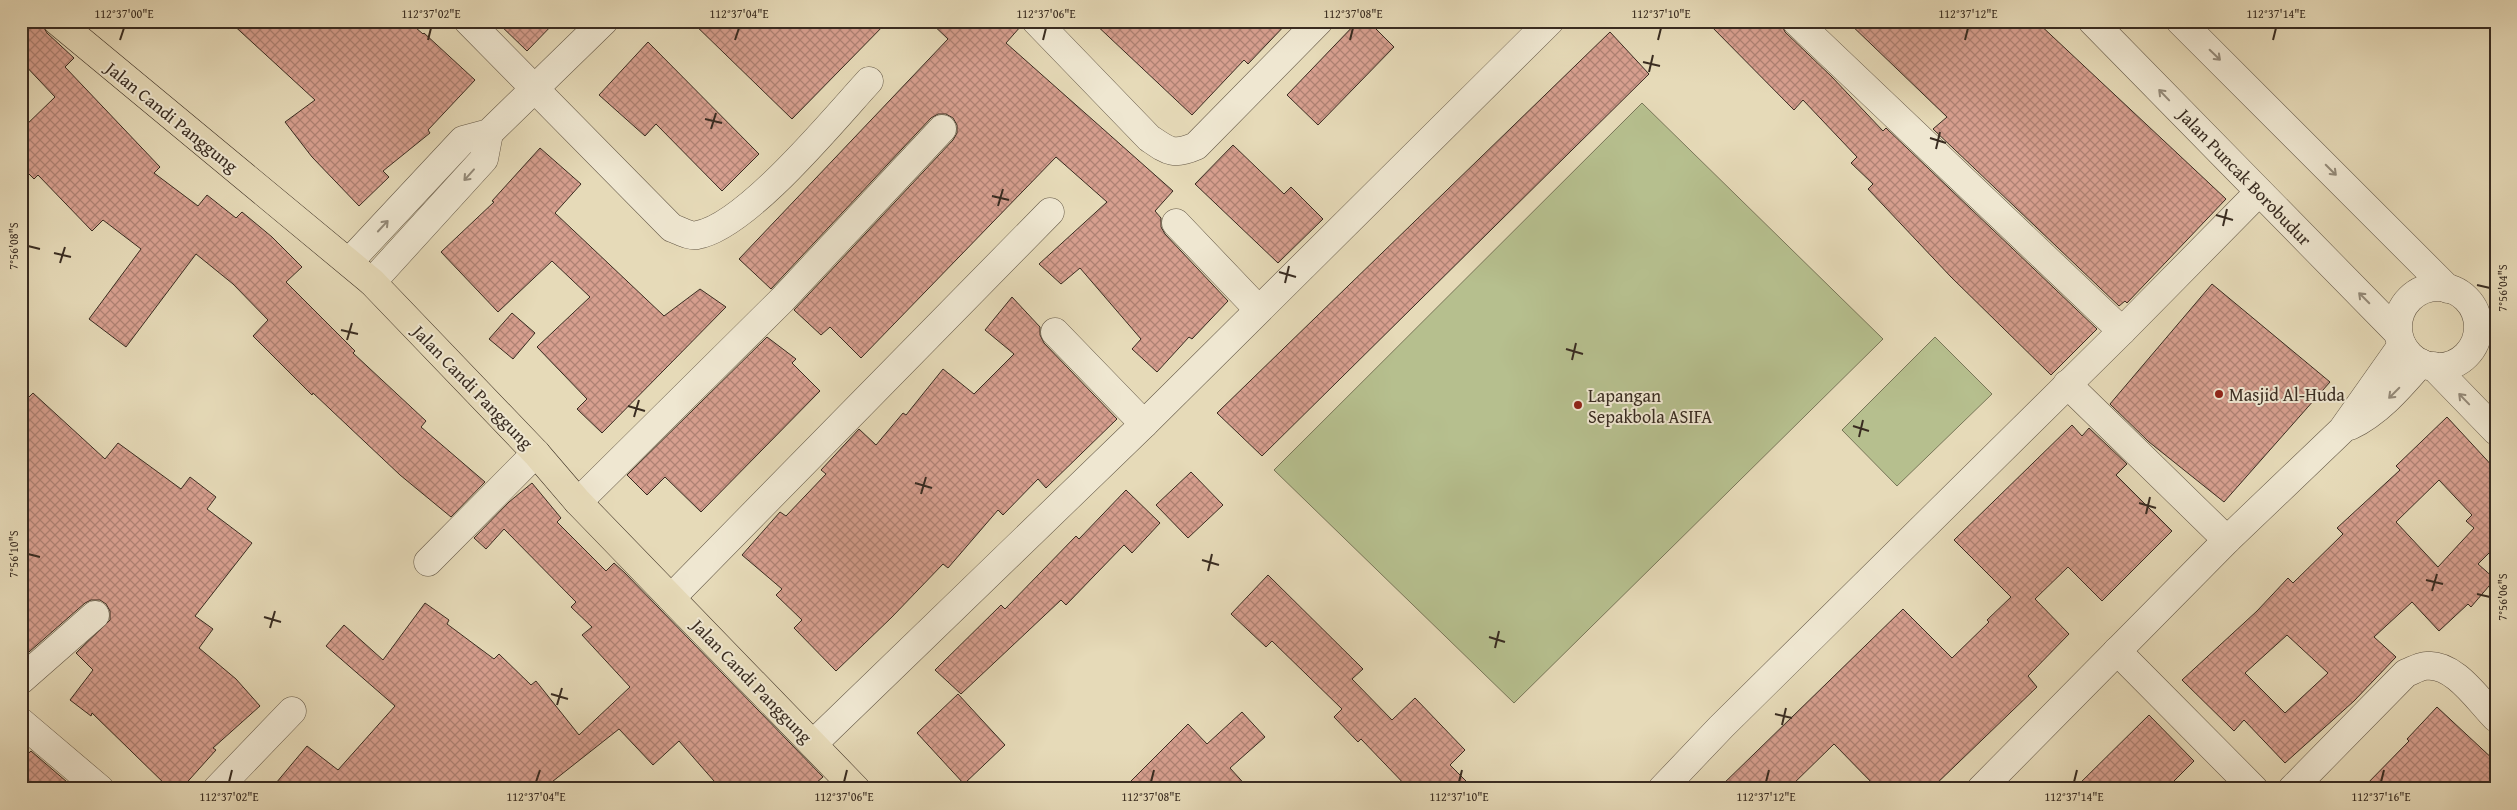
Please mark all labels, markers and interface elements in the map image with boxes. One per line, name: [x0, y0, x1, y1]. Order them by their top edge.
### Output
text: 112°37'00"E: [94, 5, 154, 22]
text: 112°37'02"E: [401, 5, 461, 22]
text: 112°37'04"E: [709, 5, 769, 22]
text: 112°37'06"E: [1016, 5, 1076, 22]
text: 112°37'08"E: [1323, 5, 1383, 22]
text: 112°37'10"E: [1631, 5, 1691, 22]
text: 112°37'12"E: [1938, 5, 1998, 22]
text: 112°37'14"E: [2246, 5, 2306, 22]
one-way arrow: [2209, 49, 2221, 61]
street label: Jalan Candi Panggung: [98, 54, 244, 179]
one-way arrow: [2158, 88, 2170, 101]
street label: Jalan Puncak Borobudur: [2171, 101, 2318, 252]
one-way arrow: [2325, 163, 2337, 176]
one-way arrow: [463, 169, 475, 182]
one-way arrow: [377, 220, 389, 232]
text: 7°56'08"S: [5, 222, 22, 270]
text: 7°56'04"S: [2494, 264, 2511, 312]
one-way arrow: [2358, 292, 2370, 304]
street label: Jalan Candi Panggung: [405, 317, 540, 455]
place label: Masjid Al-Huda: [2229, 381, 2345, 408]
place label: Lapangan Sepakbola ASIFA: [1588, 382, 1712, 430]
one-way arrow: [2388, 387, 2401, 399]
marker: Masjid Al-Huda: [2213, 388, 2225, 400]
one-way arrow: [2459, 393, 2471, 405]
marker: Lapangan Sepakbola ASIFA: [1572, 399, 1584, 411]
text: 7°56'10"S: [5, 530, 22, 578]
text: 7°56'06"S: [2494, 573, 2511, 621]
street label: Jalan Candi Panggung: [684, 611, 819, 749]
text: 112°37'02"E: [199, 788, 259, 805]
text: 112°37'04"E: [506, 788, 566, 805]
text: 112°37'06"E: [814, 788, 874, 805]
text: 112°37'08"E: [1121, 788, 1181, 805]
text: 112°37'10"E: [1429, 788, 1489, 805]
text: 112°37'12"E: [1736, 788, 1796, 805]
text: 112°37'14"E: [2044, 788, 2104, 805]
text: 112°37'16"E: [2351, 788, 2411, 805]

